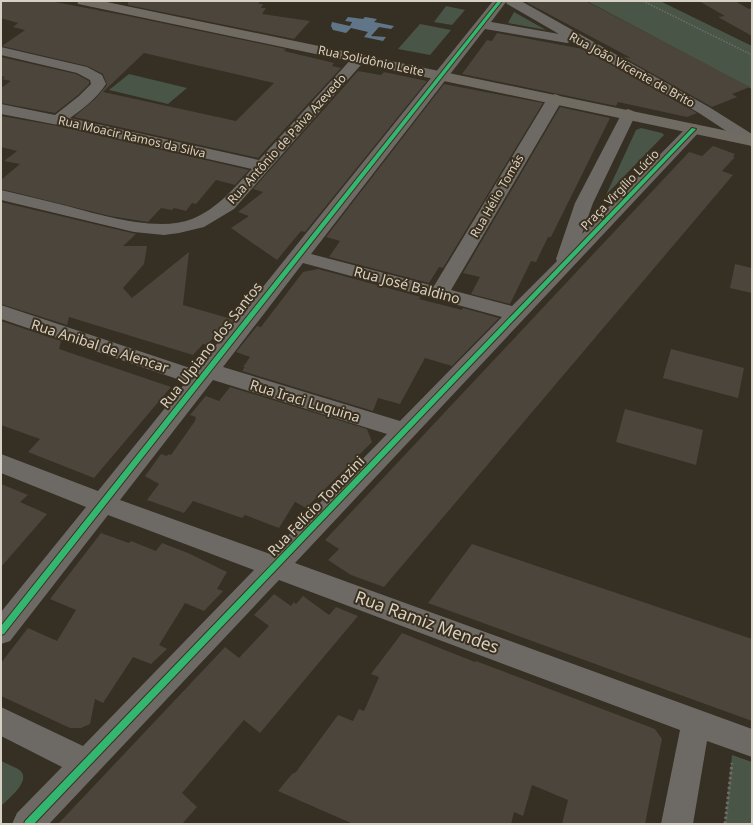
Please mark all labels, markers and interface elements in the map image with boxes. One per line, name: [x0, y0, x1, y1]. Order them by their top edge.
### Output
street label: Rua João Vicente de Brito: [566, 28, 698, 111]
street label: Rua Solidônio Leite: [317, 41, 426, 80]
street label: Rua Antônio de Paiva Azevedo: [223, 70, 350, 208]
street label: Rua Moacir Ramos da Silva: [57, 111, 208, 162]
street label: Praça Virgílio Lúcio: [577, 146, 663, 234]
street label: Rua Hélio Tomás: [466, 151, 527, 241]
street label: Rua José Baldino: [352, 261, 462, 308]
street label: Rua Ulpiano dos Santos: [155, 277, 266, 412]
street label: Rua Anibal de Alencar: [29, 314, 171, 377]
street label: Rua Iraci Luquina: [248, 375, 363, 426]
street label: Rua Felício Tomazini: [263, 451, 368, 560]
street label: Rua Ramiz Mendes: [352, 585, 502, 658]

